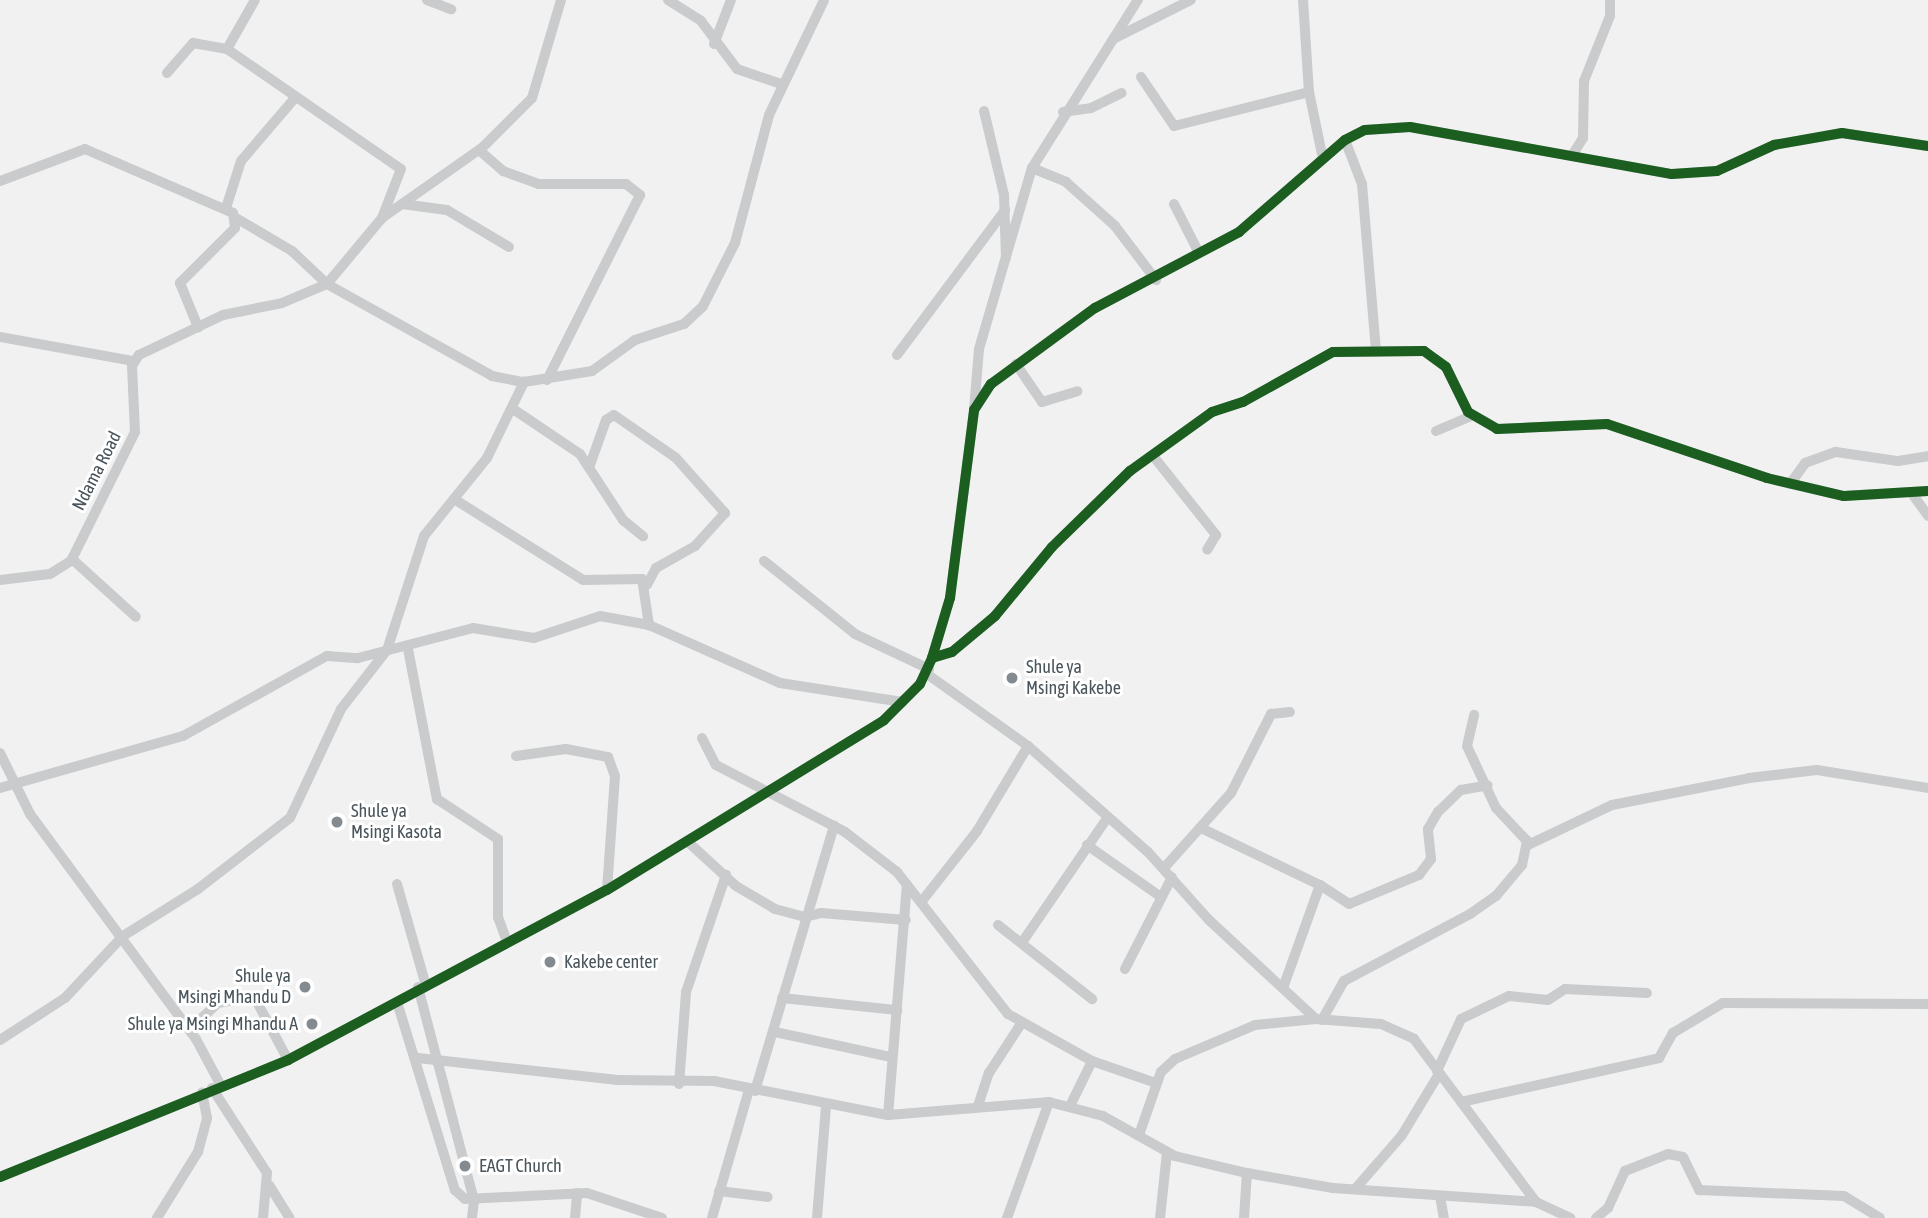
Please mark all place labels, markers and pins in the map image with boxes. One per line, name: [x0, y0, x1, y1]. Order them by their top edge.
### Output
place label: Shule ya Msingi Kakebe: [1026, 657, 1121, 700]
marker: Shule ya Msingi Kakebe: [1004, 670, 1020, 686]
place label: Shule ya Msingi Kasota: [351, 801, 442, 844]
marker: Shule ya Msingi Kasota: [329, 814, 345, 830]
place label: Kakebe center: [564, 951, 658, 973]
marker: Kakebe center: [542, 954, 558, 970]
place label: Shule ya Msingi Mhandu D: [178, 966, 291, 1009]
marker: Shule ya Msingi Mhandu D: [297, 979, 313, 995]
place label: Shule ya Msingi Mhandu A: [128, 1013, 298, 1035]
marker: Shule ya Msingi Mhandu A: [304, 1016, 320, 1032]
place label: EAGT Church: [479, 1155, 562, 1177]
marker: EAGT Church: [457, 1158, 473, 1174]

